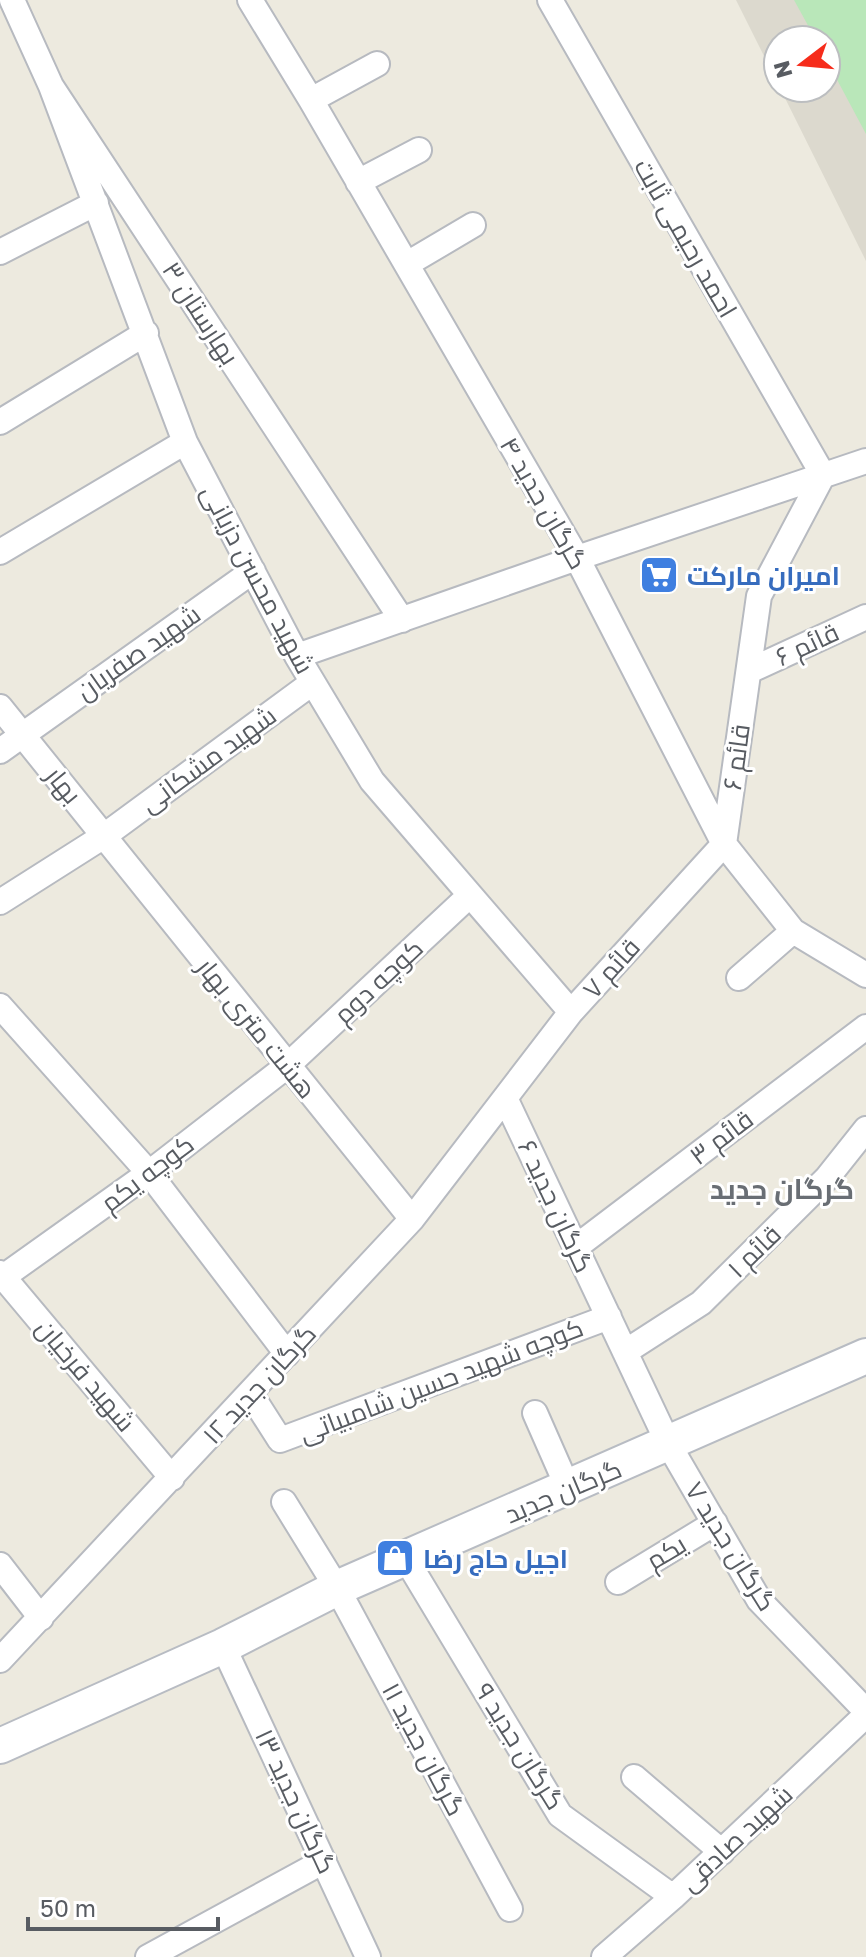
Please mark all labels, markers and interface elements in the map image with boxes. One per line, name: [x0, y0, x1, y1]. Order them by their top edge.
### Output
north arrow: [762, 24, 842, 104]
text: N: [767, 58, 798, 81]
street label: احمد رحیمی ثابت: [627, 153, 744, 323]
street label: بهارستان ۳: [155, 256, 246, 371]
street label: گرگان جدید ۴: [494, 431, 594, 575]
street label: شهید محسن دزیانی: [194, 479, 321, 679]
supermarket icon: امیران مارکت: [638, 554, 680, 596]
place label: امیران مارکت: [687, 560, 840, 591]
street label: شهید صفریان: [70, 598, 207, 707]
street label: قائم ۶: [770, 616, 845, 675]
street label: شهید مشکانی: [134, 699, 283, 820]
street label: ۶ قائم: [716, 722, 759, 792]
street label: بهار: [38, 759, 88, 810]
street label: کوچه دوم: [327, 932, 431, 1032]
street label: ۷ قائم: [576, 932, 648, 1006]
street label: هشت متری بهار: [189, 950, 323, 1105]
street label: ۳ قائم: [683, 1103, 761, 1173]
street label: کوچه یکم: [94, 1128, 201, 1220]
street label: گرگان جدید ۶: [512, 1135, 600, 1277]
district label: گرگان جدید: [710, 1172, 854, 1206]
street label: ۱ قائم: [721, 1218, 789, 1286]
street label: کوچه شهید حسین شامبیاتی: [295, 1311, 588, 1450]
street label: شهید فرخیان: [29, 1312, 142, 1438]
street label: گرگان جدید ۱۲: [196, 1318, 322, 1450]
street label: گرگان جدید: [500, 1453, 626, 1529]
street label: گرگان جدید ۷: [679, 1476, 783, 1616]
street label: یکم: [640, 1528, 693, 1578]
shop icon: اجیل حاج رضا: [374, 1537, 416, 1579]
place label: اجیل حاج رضا: [423, 1543, 568, 1576]
street label: گرگان جدید ۱۱: [376, 1677, 472, 1821]
street label: گرگان جدید ۹: [469, 1677, 571, 1815]
street label: گرگان جدید ۱۳: [249, 1724, 343, 1878]
street label: شهید صادقی: [674, 1778, 799, 1898]
scale bar: [28, 1881, 218, 1931]
text: 50 m: [40, 1893, 96, 1922]

